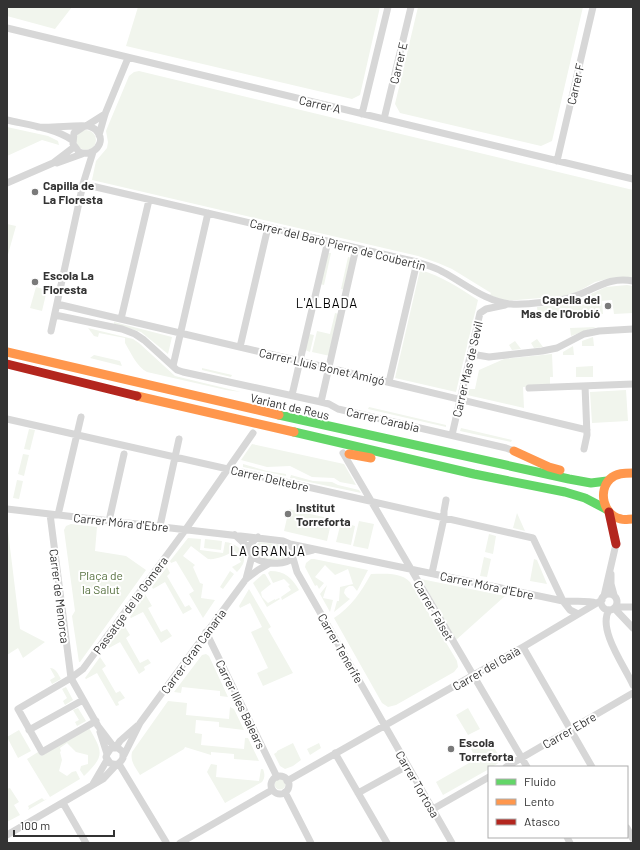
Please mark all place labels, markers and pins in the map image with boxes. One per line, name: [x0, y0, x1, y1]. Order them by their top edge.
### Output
place label: Capilla de La Floresta: [43, 178, 103, 206]
marker: Capilla de La Floresta: [30, 187, 40, 197]
place label: Escola La Floresta: [43, 268, 94, 296]
marker: Escola La Floresta: [30, 277, 40, 287]
place label: Capella del Mas de l'Orobió: [521, 292, 600, 320]
marker: Capella del Mas de l'Orobió: [603, 301, 613, 311]
place label: Institut Torreforta: [296, 500, 351, 528]
marker: Institut Torreforta: [283, 509, 293, 519]
place label: Escola Torreforta: [459, 735, 514, 763]
marker: Escola Torreforta: [446, 744, 456, 754]

